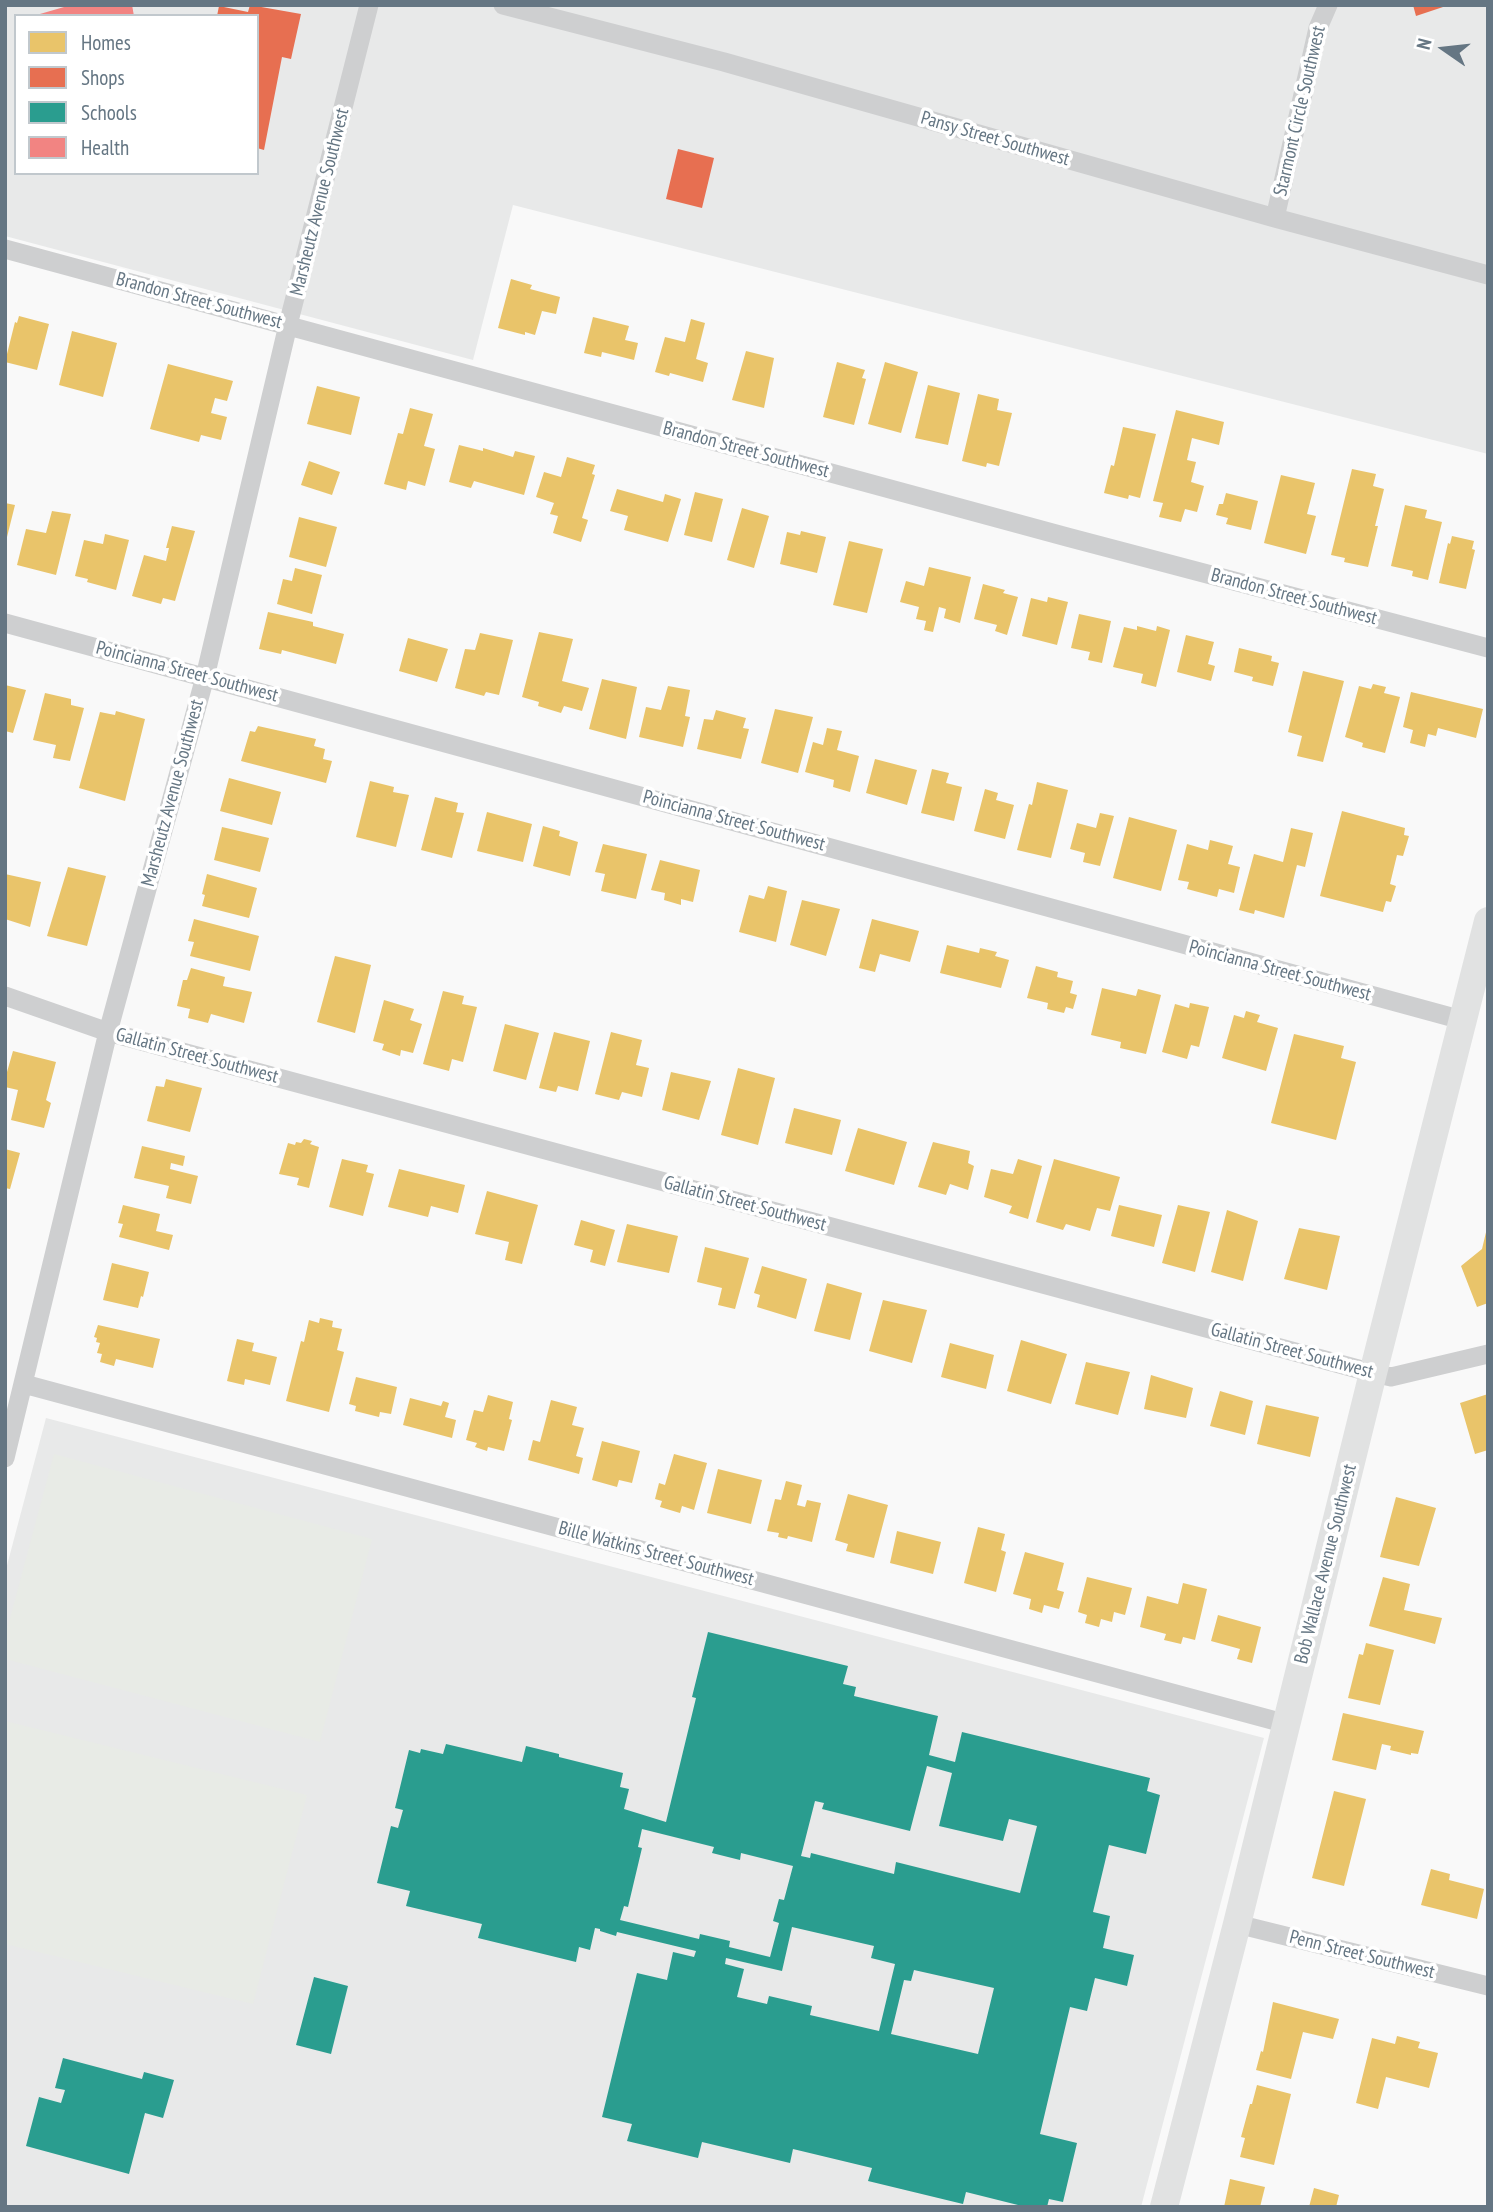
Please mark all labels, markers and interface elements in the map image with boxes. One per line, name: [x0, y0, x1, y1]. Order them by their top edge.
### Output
legend: [14, 14, 259, 175]
north arrow: [1409, 14, 1479, 84]
street label: Starmont Circle Southwest: [1269, 24, 1331, 198]
text: Homes: [81, 29, 131, 56]
text: N: [1411, 36, 1437, 52]
text: Shops: [81, 64, 125, 91]
text: Schools: [81, 99, 137, 126]
street label: Marsheutz Avenue Southwest: [286, 106, 354, 298]
street label: Pansy Street Southwest: [918, 107, 1072, 171]
text: Health: [81, 134, 129, 161]
street label: Brandon Street Southwest: [113, 268, 285, 334]
street label: Brandon Street Southwest: [660, 417, 832, 483]
street label: Brandon Street Southwest: [1208, 564, 1380, 630]
street label: Poincianna Street Southwest: [93, 637, 281, 707]
street label: Marsheutz Avenue Southwest: [137, 697, 209, 889]
street label: Poincianna Street Southwest: [640, 786, 828, 856]
street label: Poincianna Street Southwest: [1186, 936, 1374, 1006]
street label: Gallatin Street Southwest: [113, 1023, 281, 1089]
street label: Gallatin Street Southwest: [661, 1171, 829, 1237]
street label: Gallatin Street Southwest: [1208, 1318, 1376, 1384]
street label: Bob Wallace Avenue Southwest: [1290, 1462, 1362, 1666]
street label: Bille Watkins Street Southwest: [556, 1517, 756, 1591]
street label: Penn Street Southwest: [1287, 1926, 1437, 1984]

